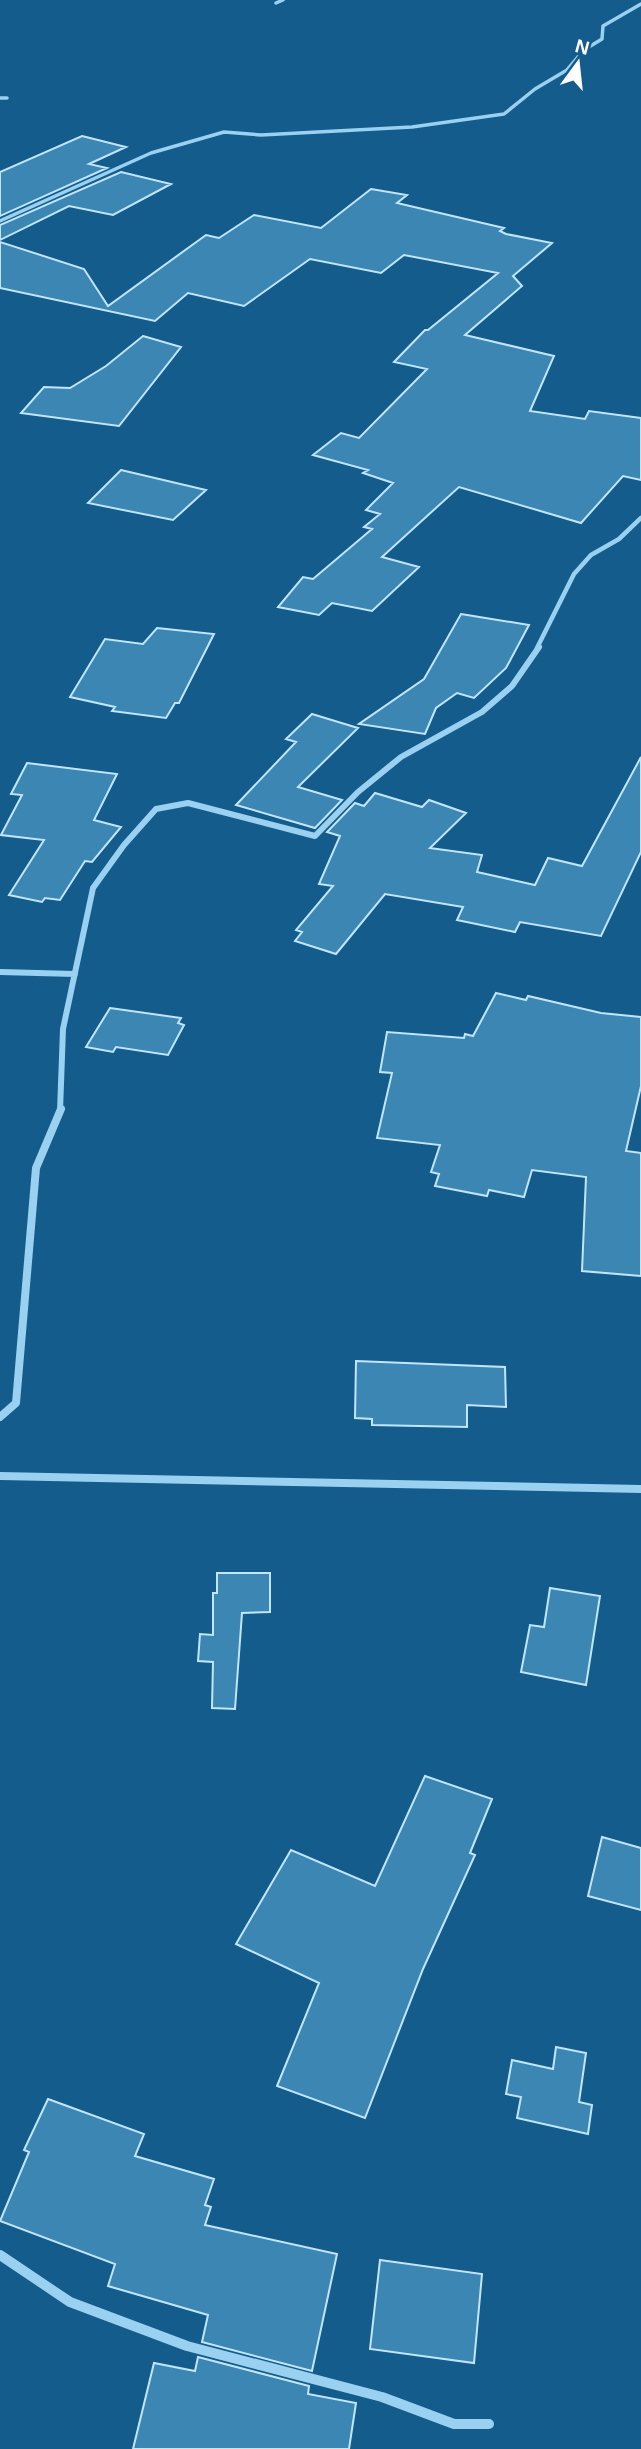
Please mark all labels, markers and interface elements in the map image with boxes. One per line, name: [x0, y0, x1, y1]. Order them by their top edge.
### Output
north arrow: [543, 28, 613, 98]
text: N: [573, 35, 592, 59]

